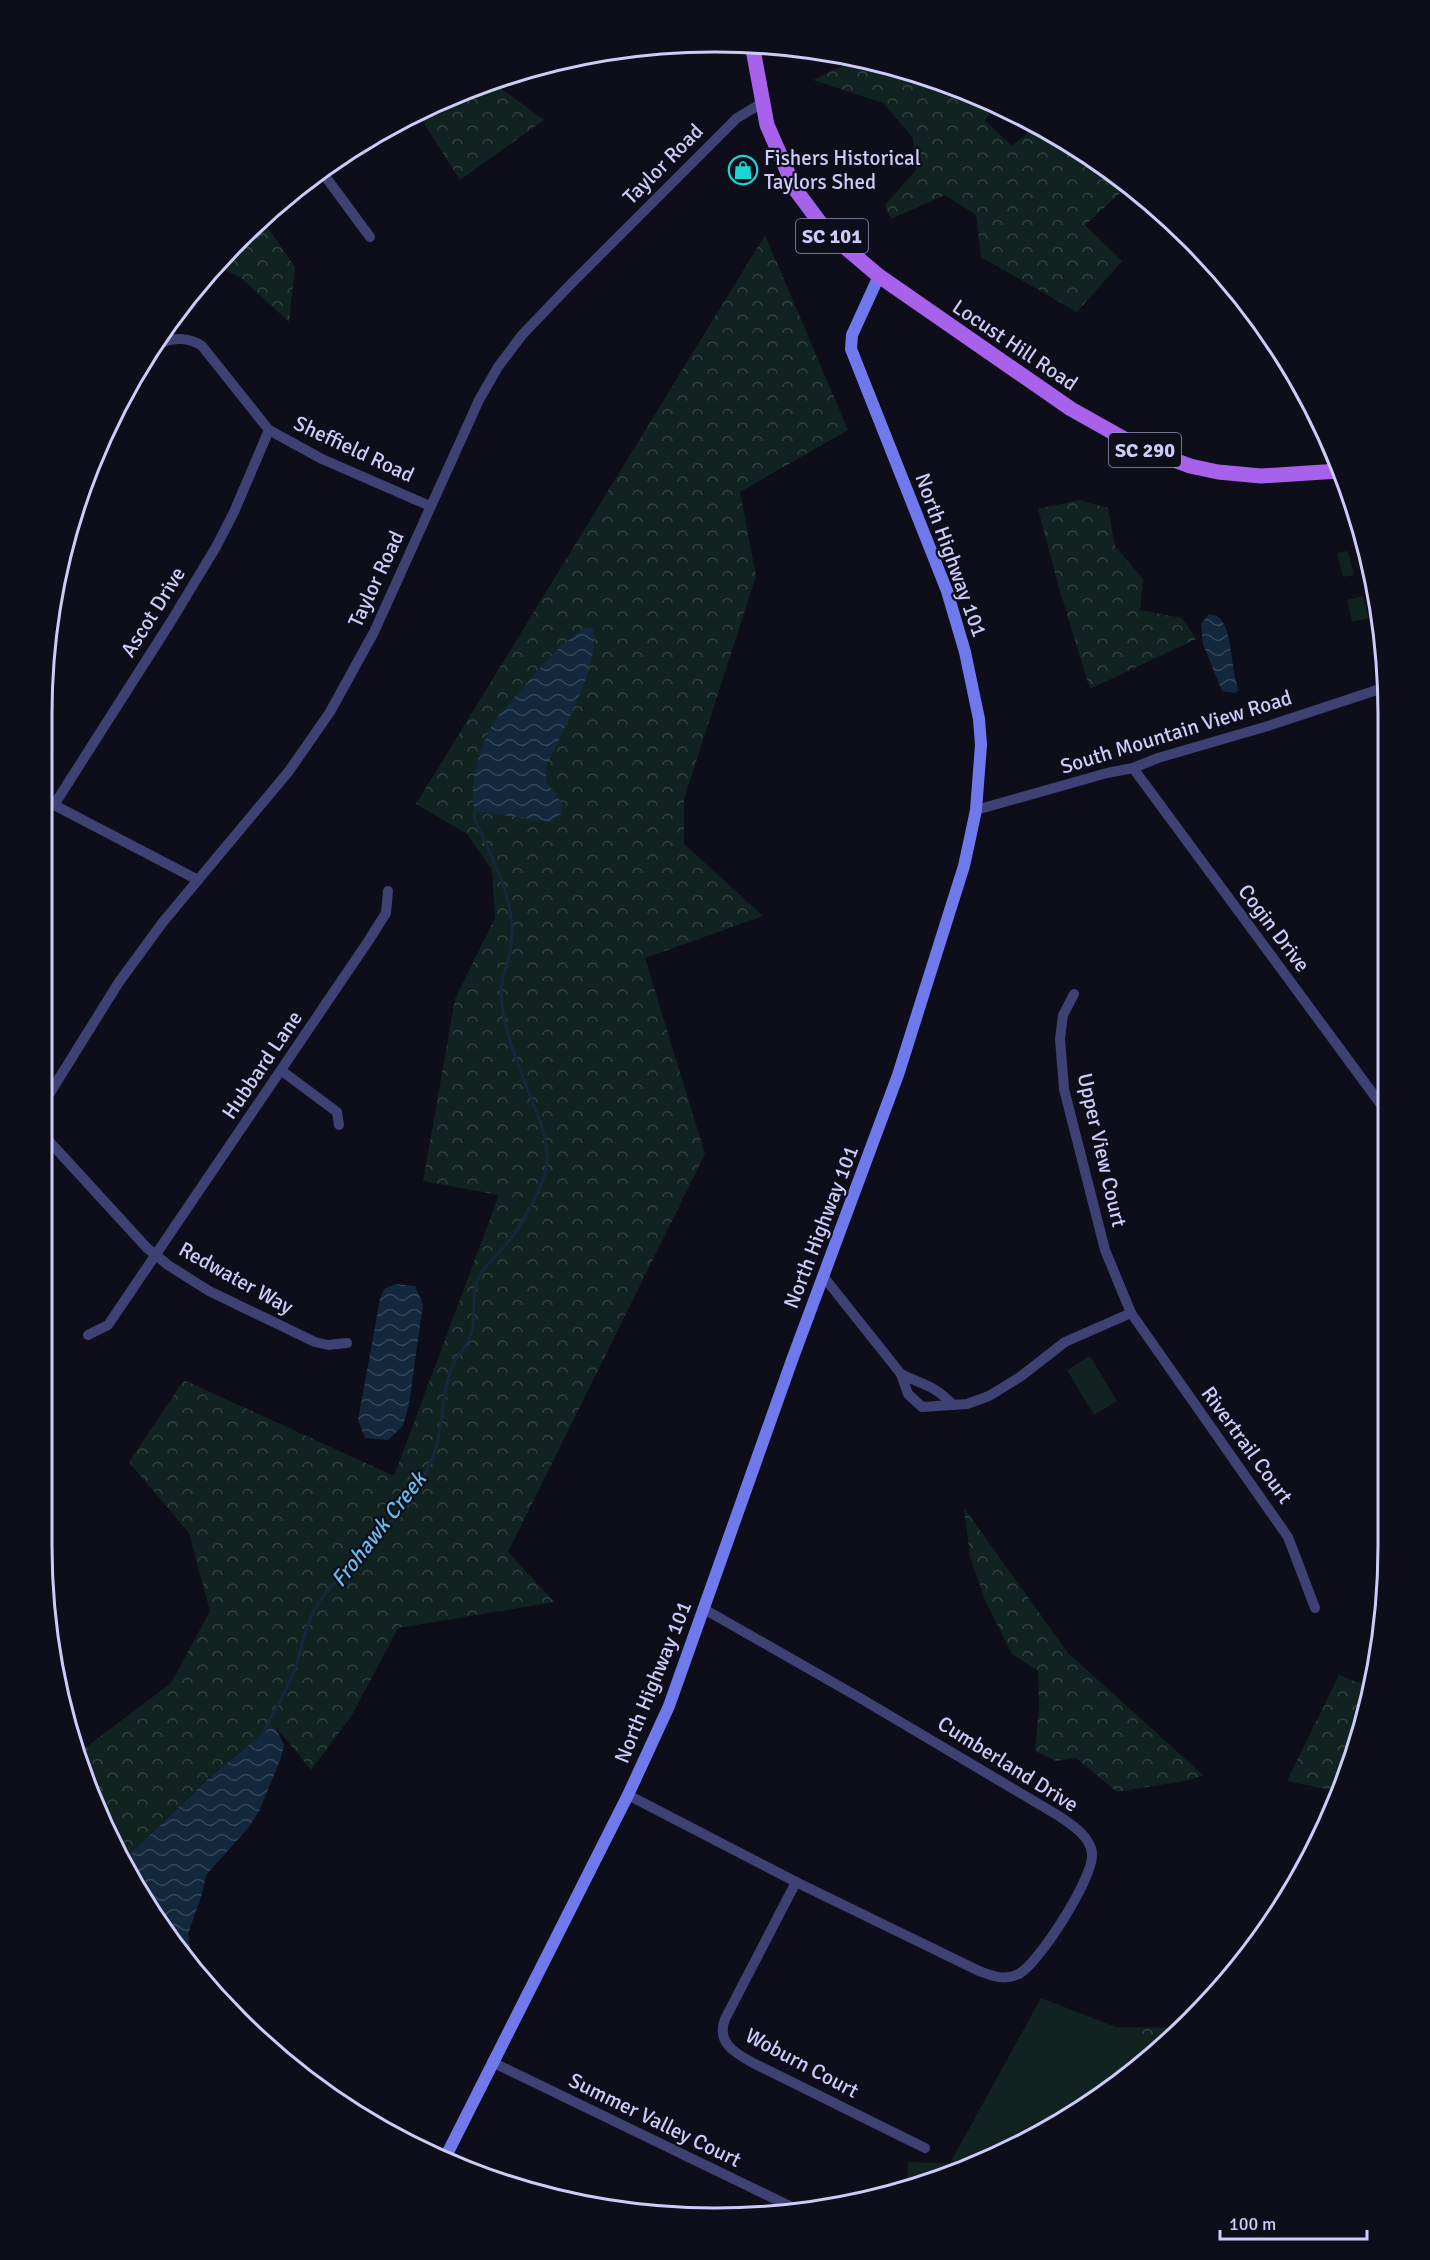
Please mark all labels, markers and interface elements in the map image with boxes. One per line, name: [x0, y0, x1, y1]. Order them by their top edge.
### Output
street label: Taylor Road: [617, 118, 709, 210]
place label: Fishers Historical Taylors Shed: [764, 145, 921, 195]
shop icon: Fishers Historical Taylors Shed: [727, 154, 759, 186]
road number: SC 101: [796, 219, 868, 253]
street label: Locust Hill Road: [947, 294, 1083, 396]
street label: Sheffield Road: [290, 410, 418, 488]
road number: SC 290: [1109, 433, 1181, 467]
street label: North Highway 101: [909, 469, 993, 641]
street label: Taylor Road: [342, 527, 410, 631]
street label: Ascot Drive: [115, 562, 191, 662]
street label: South Mountain View Road: [1057, 684, 1295, 780]
street label: Cogin Drive: [1233, 879, 1315, 977]
street label: Hubbard Lane: [216, 1006, 308, 1124]
street label: Upper View Court: [1072, 1070, 1132, 1230]
street label: North Highway 101: [778, 1142, 864, 1312]
street label: Redwater Way: [174, 1236, 298, 1320]
street label: Rivertrail Court: [1196, 1381, 1298, 1509]
water label: Frohawk Creek: [325, 1465, 433, 1592]
street label: North Highway 101: [609, 1597, 697, 1767]
street label: Cumberland Drive: [933, 1710, 1083, 1818]
street label: Woburn Court: [741, 2022, 863, 2104]
street label: Summer Valley Court: [565, 2067, 745, 2173]
scale bar: [1220, 2203, 1367, 2241]
text: 100 m: [1229, 2213, 1276, 2235]

